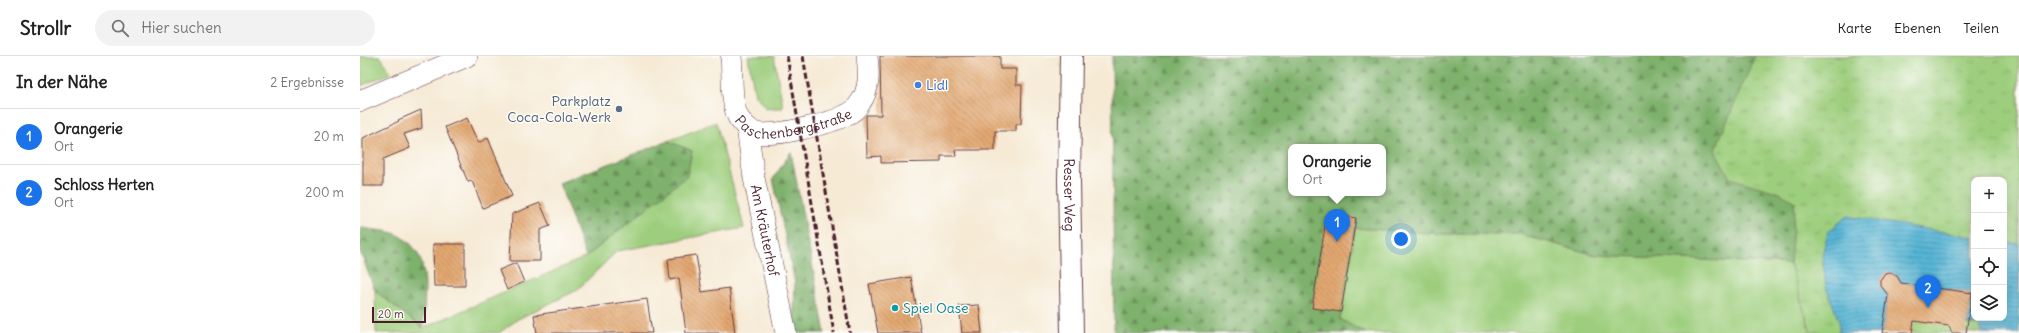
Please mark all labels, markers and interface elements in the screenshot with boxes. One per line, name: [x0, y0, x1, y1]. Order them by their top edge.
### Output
search box: [95, 10, 375, 46]
text: Strollr: [20, 16, 71, 40]
icon: search: [109, 17, 131, 39]
text: Hier suchen: [141, 18, 222, 37]
text: Karte: [1838, 19, 1872, 37]
text: Ebenen: [1894, 19, 1941, 37]
text: Teilen: [1963, 19, 1999, 37]
text: In der Nähe: [16, 71, 108, 93]
text: 2 Ergebnisse: [270, 74, 344, 91]
place label: Lidl: [926, 76, 948, 94]
marker: Lidl: [913, 80, 923, 90]
place label: Parkplatz Coca-Cola-Werk: [507, 92, 611, 126]
street label: Paschenbergstraße: [735, 100, 857, 118]
marker: Parkplatz Coca-Cola-Werk: [614, 104, 624, 114]
text: Paschenbergstraße: [731, 105, 854, 143]
text: Orangerie: [54, 119, 123, 138]
text: 1: [26, 128, 32, 145]
text: 20 m: [314, 128, 344, 145]
text: Ort: [54, 138, 74, 155]
popup: [1288, 144, 1386, 196]
text: Orangerie: [1303, 152, 1371, 171]
street label: Resser Weg: [1060, 158, 1079, 232]
text: Ort: [1303, 171, 1322, 188]
text: Schloss Herten: [54, 175, 154, 194]
map controls: [1971, 177, 2007, 321]
button: +: [1971, 177, 2007, 213]
street label: Am Kräuterhof: [747, 183, 783, 278]
text: 2: [25, 184, 33, 201]
text: 200 m: [305, 184, 344, 201]
text: Ort: [54, 194, 74, 211]
pin: 1: [1324, 209, 1350, 242]
button: −: [1971, 213, 2007, 249]
your location: [1391, 229, 1411, 249]
button: locate: [1971, 249, 2007, 285]
pin: 2: [1915, 275, 1941, 308]
button: layers: [1971, 285, 2007, 321]
place label: Spiel Oase: [903, 299, 969, 317]
marker: Spiel Oase: [890, 303, 900, 313]
scale bar: [372, 305, 426, 324]
text: 20 m: [378, 307, 404, 321]

